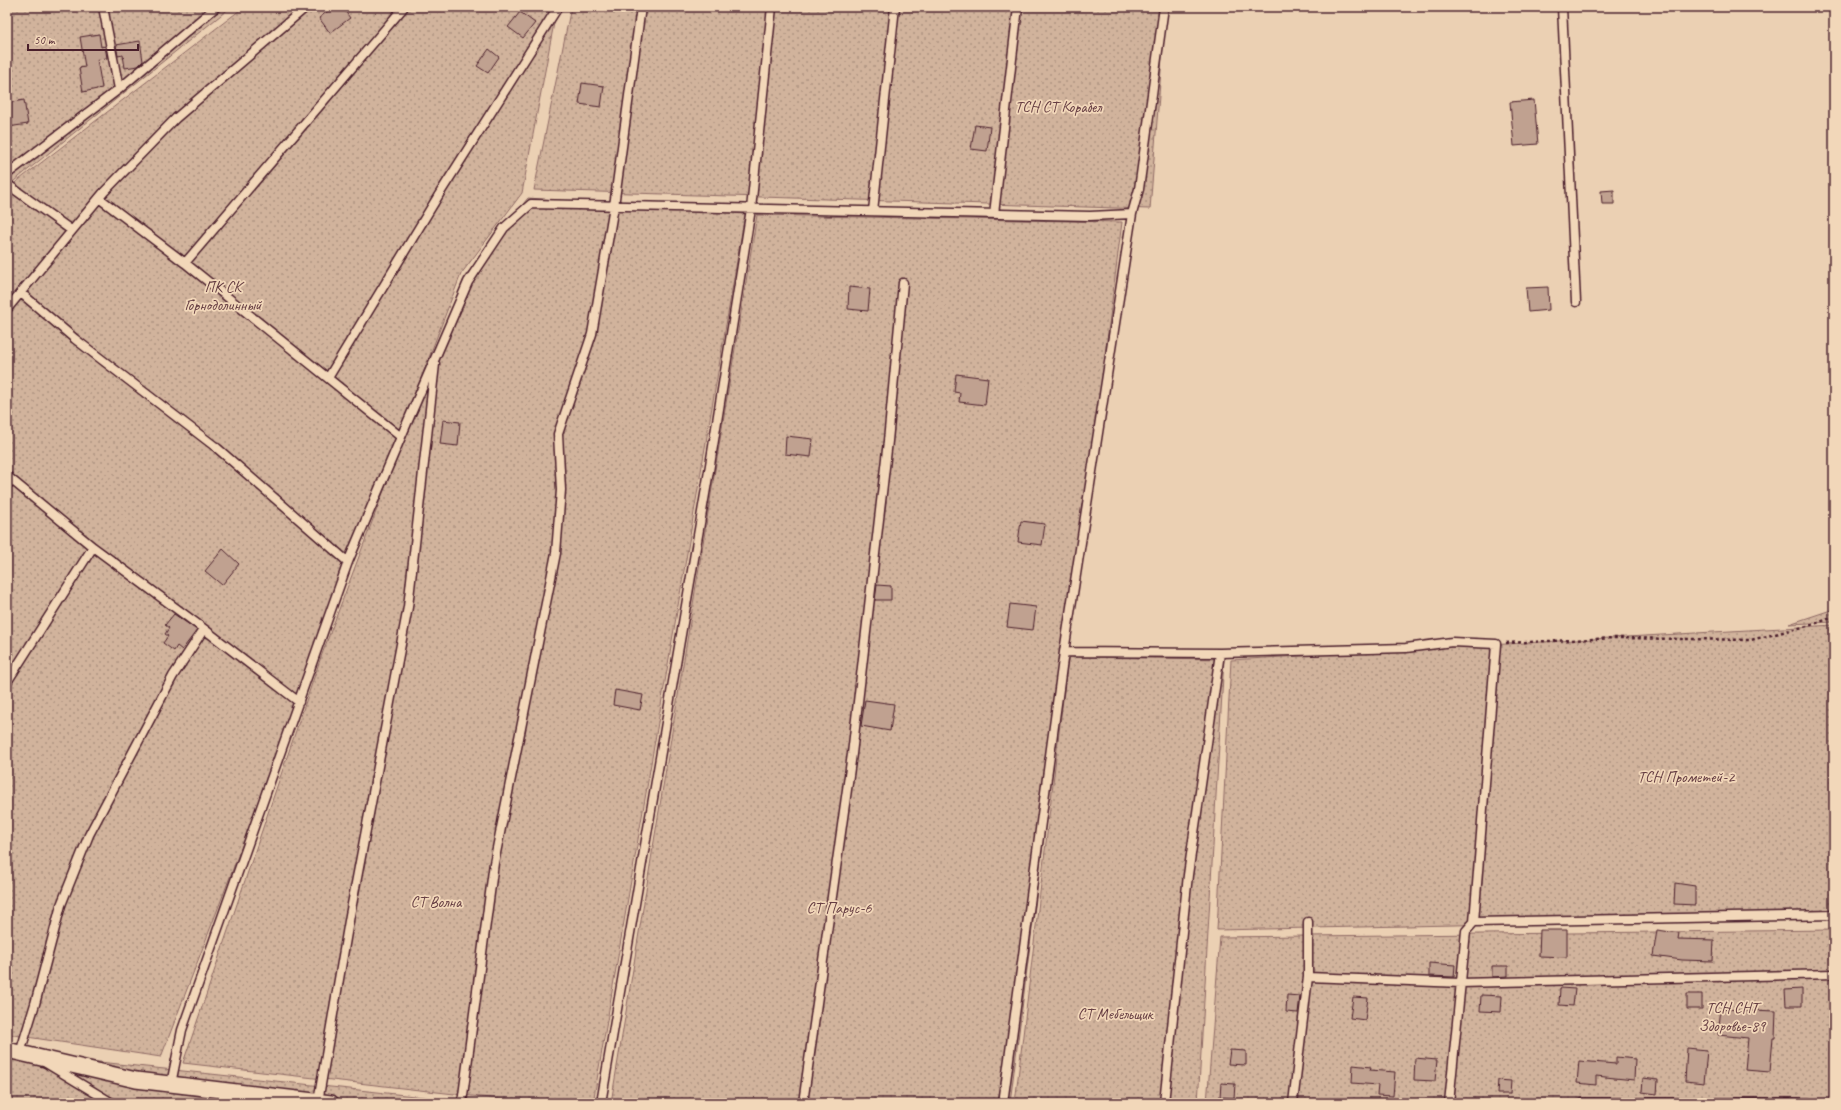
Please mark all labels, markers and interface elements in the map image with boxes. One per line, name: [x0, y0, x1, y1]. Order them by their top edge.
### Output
scale bar: [28, 26, 138, 52]
text: 50 m: [34, 32, 56, 48]
park label: ТСН СТ Корабел: [1015, 97, 1103, 117]
park label: ПК СК Горнодолинный: [184, 277, 263, 315]
park label: ТСН Прометей-2: [1637, 767, 1736, 787]
park label: СТ Волна: [411, 892, 463, 912]
park label: СТ Парус-6: [806, 898, 872, 918]
park label: ТСН СНТ Здоровье-89: [1699, 998, 1767, 1036]
park label: СТ Мебельщик: [1077, 1004, 1154, 1024]

